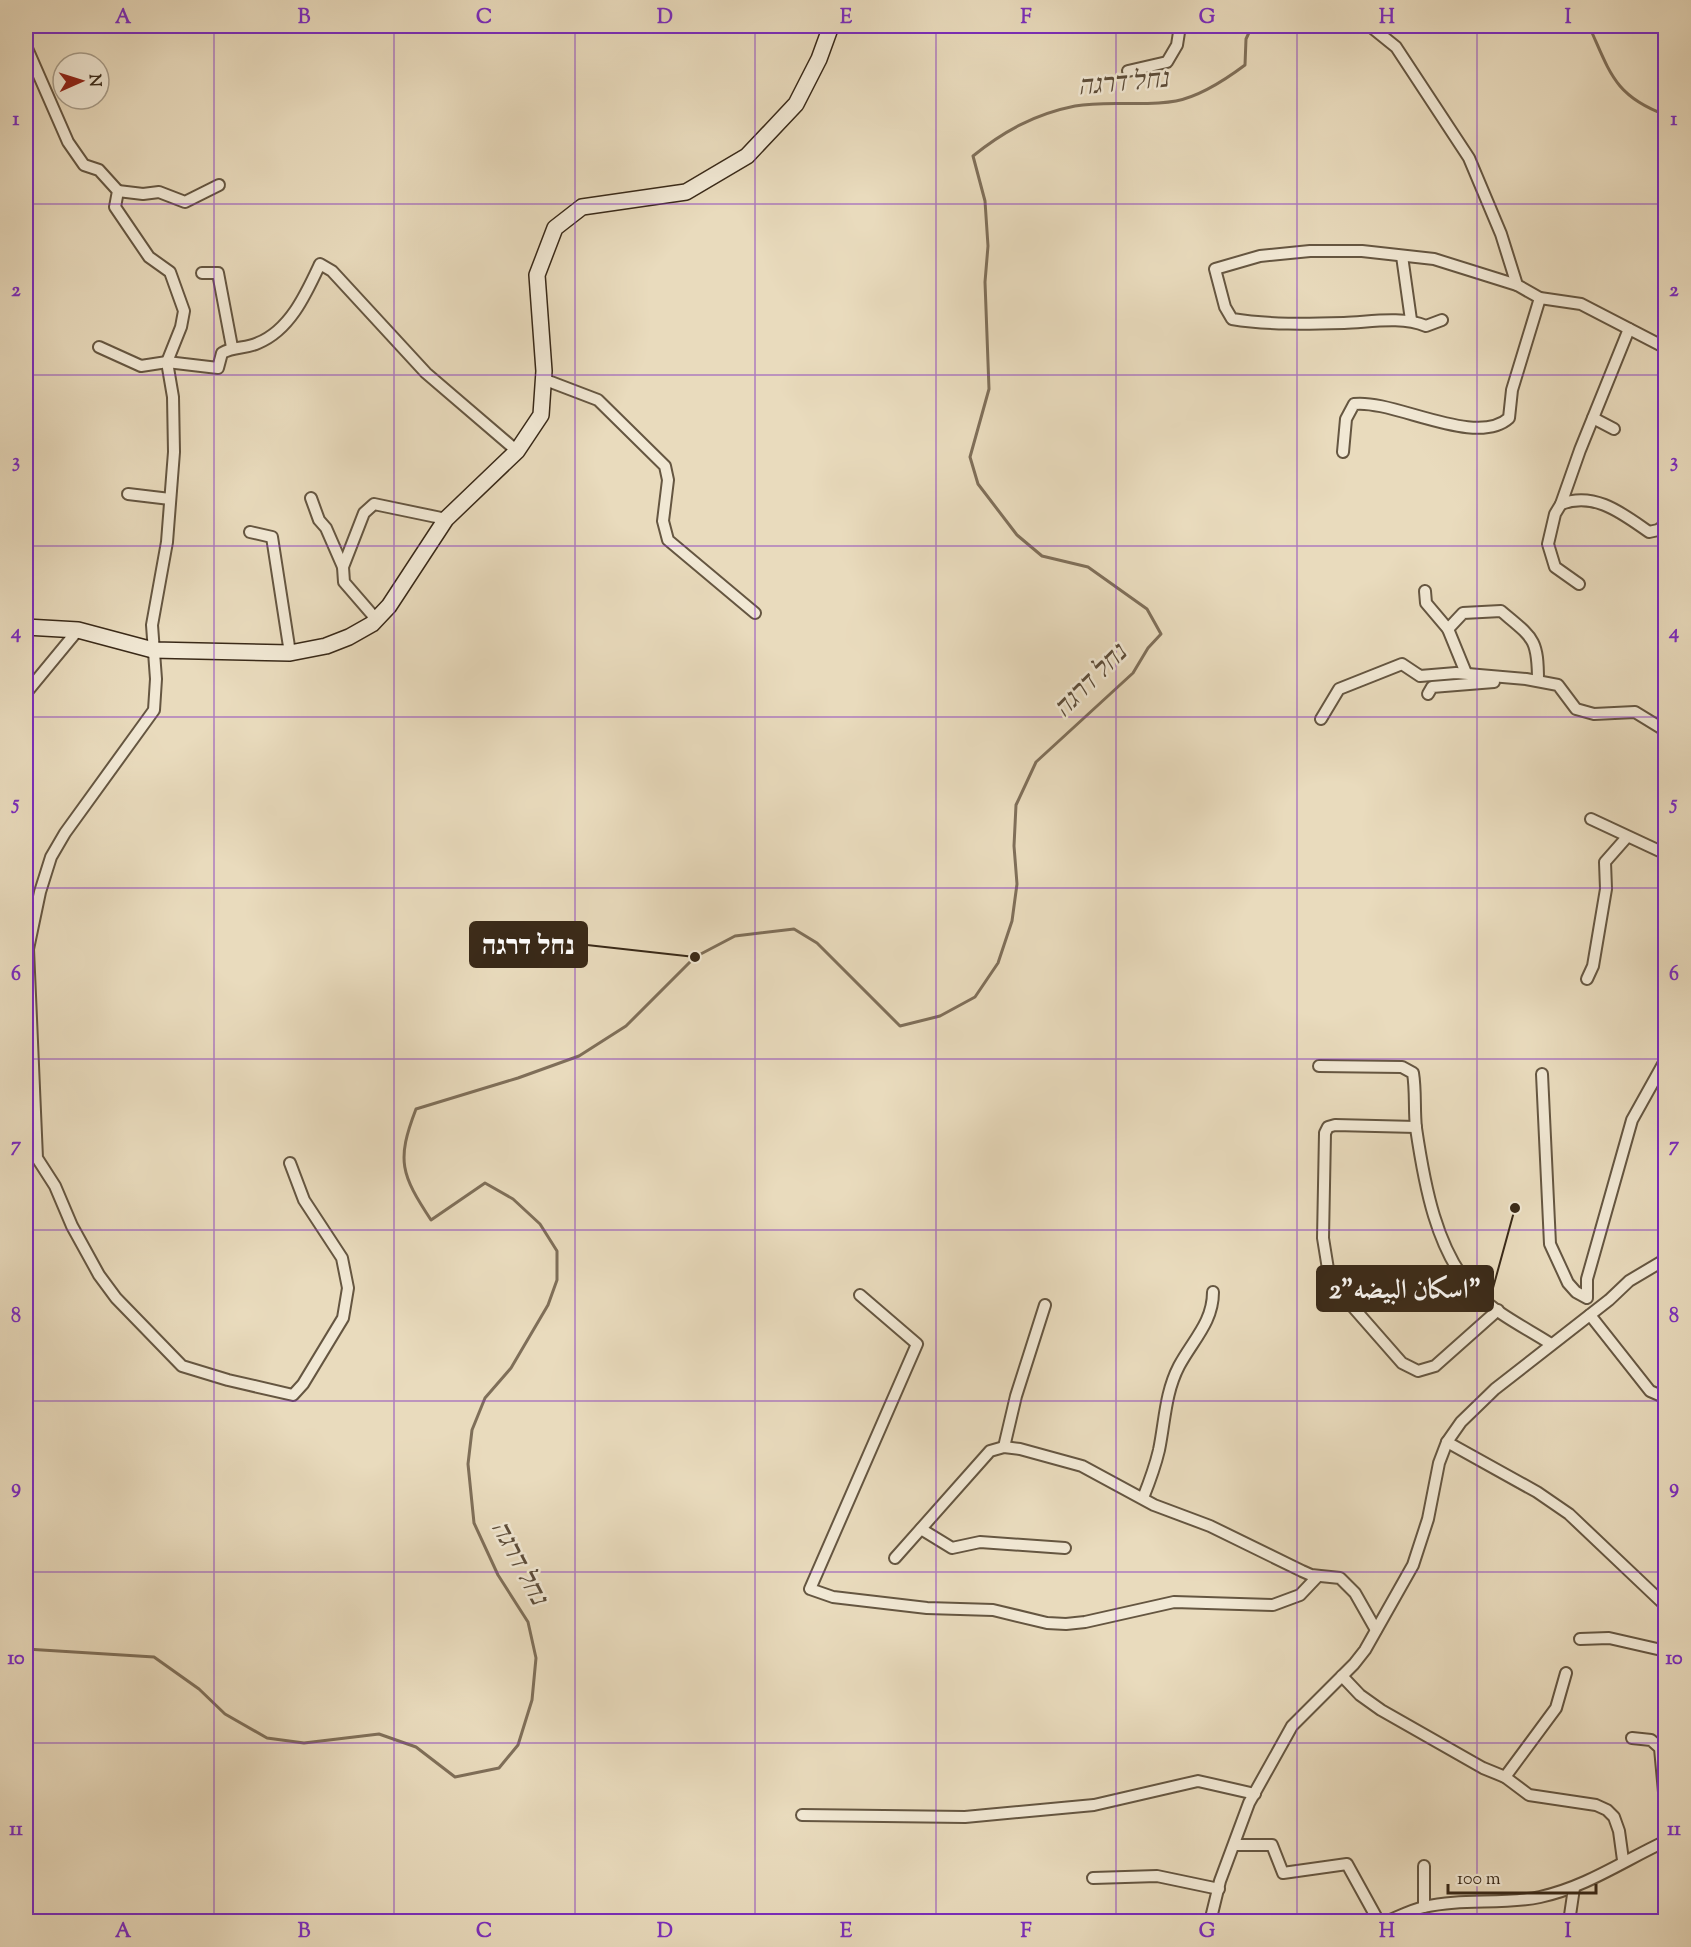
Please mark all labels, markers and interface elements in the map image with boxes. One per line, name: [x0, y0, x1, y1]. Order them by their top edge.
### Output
text: A: [115, 4, 132, 33]
text: B: [298, 4, 311, 33]
text: C: [476, 4, 492, 33]
text: D: [657, 4, 673, 33]
text: E: [840, 4, 853, 33]
text: F: [1020, 4, 1032, 33]
text: G: [1199, 4, 1216, 33]
text: H: [1379, 4, 1395, 33]
text: I: [1565, 4, 1572, 33]
north arrow: [51, 51, 111, 111]
water label: נחל דרגה: [1076, 60, 1172, 107]
text: N: [82, 73, 105, 88]
text: 1: [13, 106, 20, 135]
text: 1: [1671, 106, 1678, 135]
text: 2: [11, 277, 21, 306]
text: 2: [1669, 277, 1679, 306]
text: 3: [12, 448, 20, 477]
text: 3: [1670, 448, 1678, 477]
text: 4: [10, 619, 21, 648]
text: 4: [1668, 619, 1679, 648]
water label: נחל דרגה: [1045, 635, 1138, 728]
text: 5: [11, 790, 20, 819]
text: 5: [1669, 790, 1678, 819]
callout: נחל דרגה: [470, 922, 587, 967]
text: נחל דרגה: [482, 928, 574, 967]
text: 6: [11, 961, 21, 990]
text: 6: [1669, 961, 1679, 990]
text: 7: [11, 1132, 22, 1161]
text: 7: [1669, 1132, 1680, 1161]
callout: اسكان البيضه"2": [1317, 1266, 1493, 1311]
text: اسكان البيضه"2": [1329, 1272, 1481, 1311]
text: 8: [11, 1303, 21, 1332]
text: 8: [1669, 1303, 1679, 1332]
text: 9: [11, 1474, 21, 1503]
text: 9: [1669, 1474, 1679, 1503]
water label: נחל דרגה: [480, 1514, 557, 1614]
text: 10: [7, 1645, 25, 1674]
text: 10: [1665, 1645, 1683, 1674]
text: 11: [9, 1816, 23, 1845]
text: 11: [1667, 1816, 1681, 1845]
scale bar: [1448, 1857, 1596, 1895]
text: 100 m: [1457, 1867, 1501, 1893]
text: A: [115, 1918, 132, 1947]
text: B: [298, 1918, 311, 1947]
text: C: [476, 1918, 492, 1947]
text: D: [657, 1918, 673, 1947]
text: E: [840, 1918, 853, 1947]
text: F: [1020, 1918, 1032, 1947]
text: G: [1199, 1918, 1216, 1947]
text: H: [1379, 1918, 1395, 1947]
text: I: [1565, 1918, 1572, 1947]

